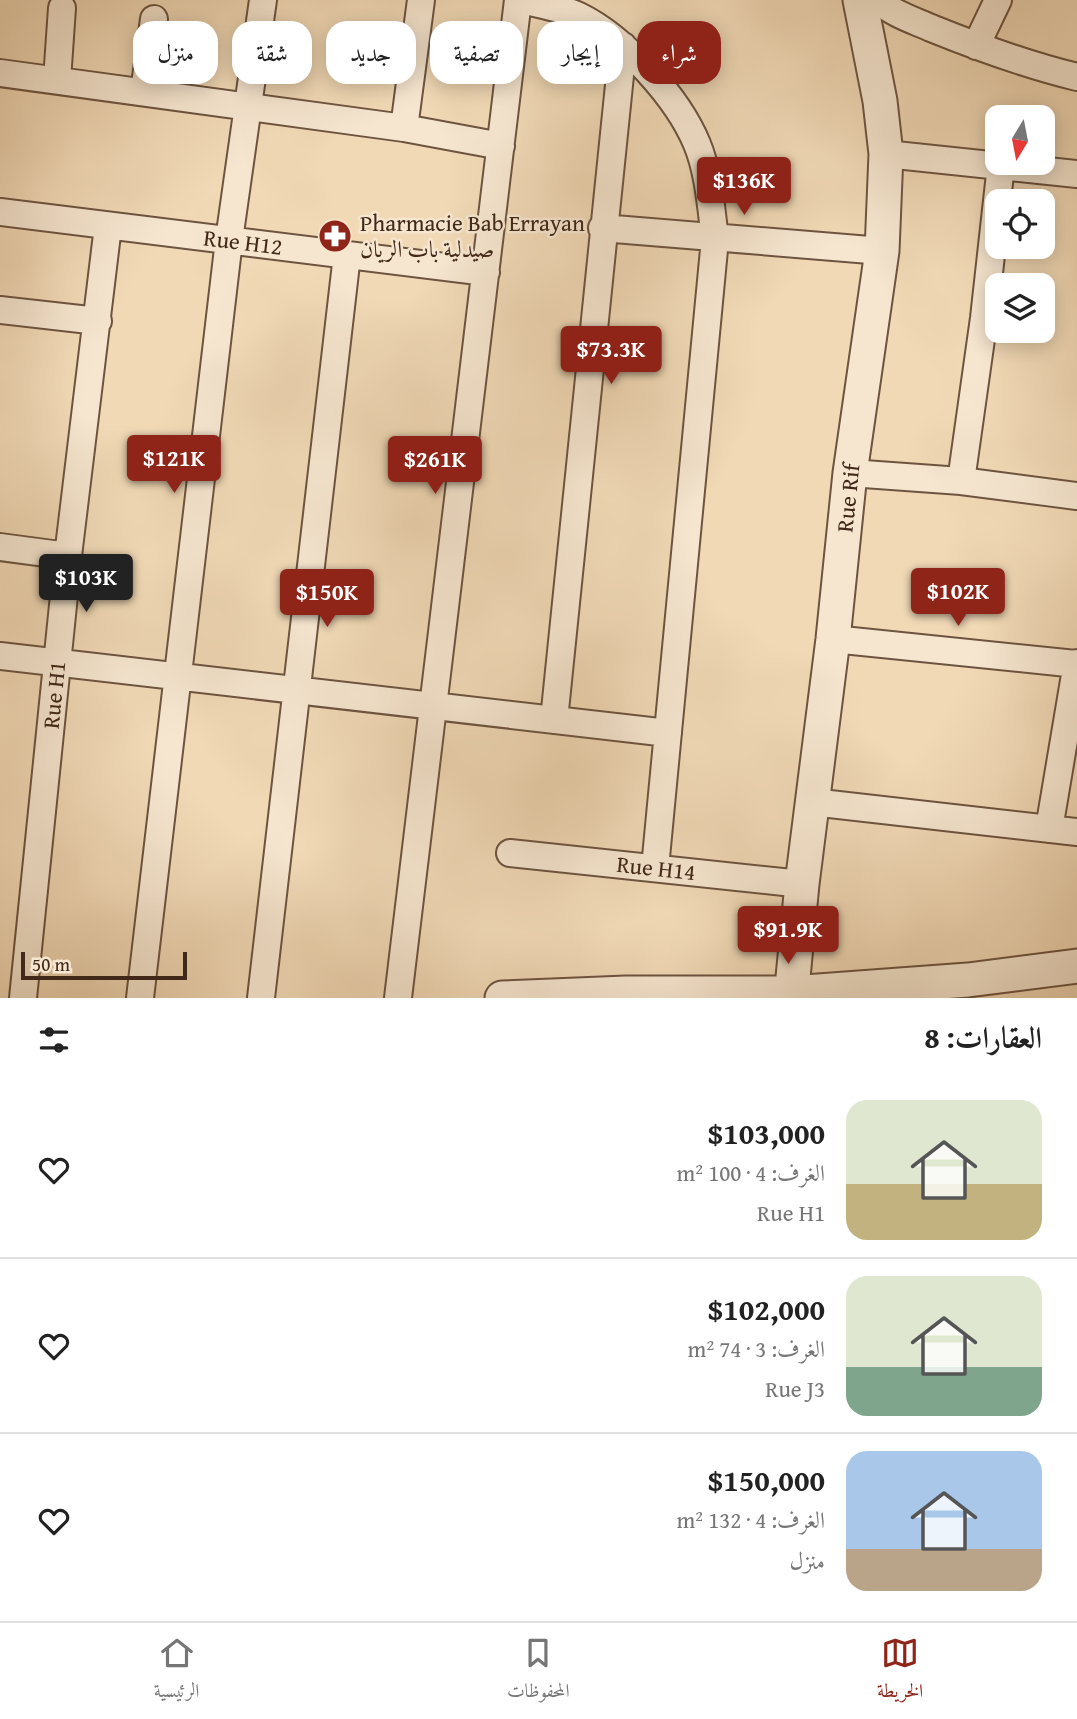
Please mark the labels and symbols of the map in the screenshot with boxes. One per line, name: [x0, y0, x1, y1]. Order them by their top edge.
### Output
north arrow: [985, 105, 1055, 175]
pin: $136K: [695, 158, 793, 217]
place label: Pharmacie Bab Errayan صيدلية باب الريان: [360, 206, 585, 265]
pharmacy icon: Pharmacie Bab Errayan صيدلية باب الريان: [316, 217, 354, 255]
street label: Rue H12: [202, 220, 284, 263]
pin: $73.3K: [554, 326, 668, 386]
pin: $121K: [125, 435, 223, 495]
pin: $261K: [386, 436, 484, 496]
street label: Rue Rif: [828, 459, 868, 534]
pin: $103K: [37, 554, 135, 614]
pin: $102K: [909, 568, 1007, 628]
pin: $150K: [278, 570, 376, 629]
street label: Rue H1: [34, 659, 73, 730]
street label: Rue H14: [615, 847, 697, 888]
pin: $91.9K: [731, 906, 845, 966]
scale bar: [21, 949, 187, 981]

